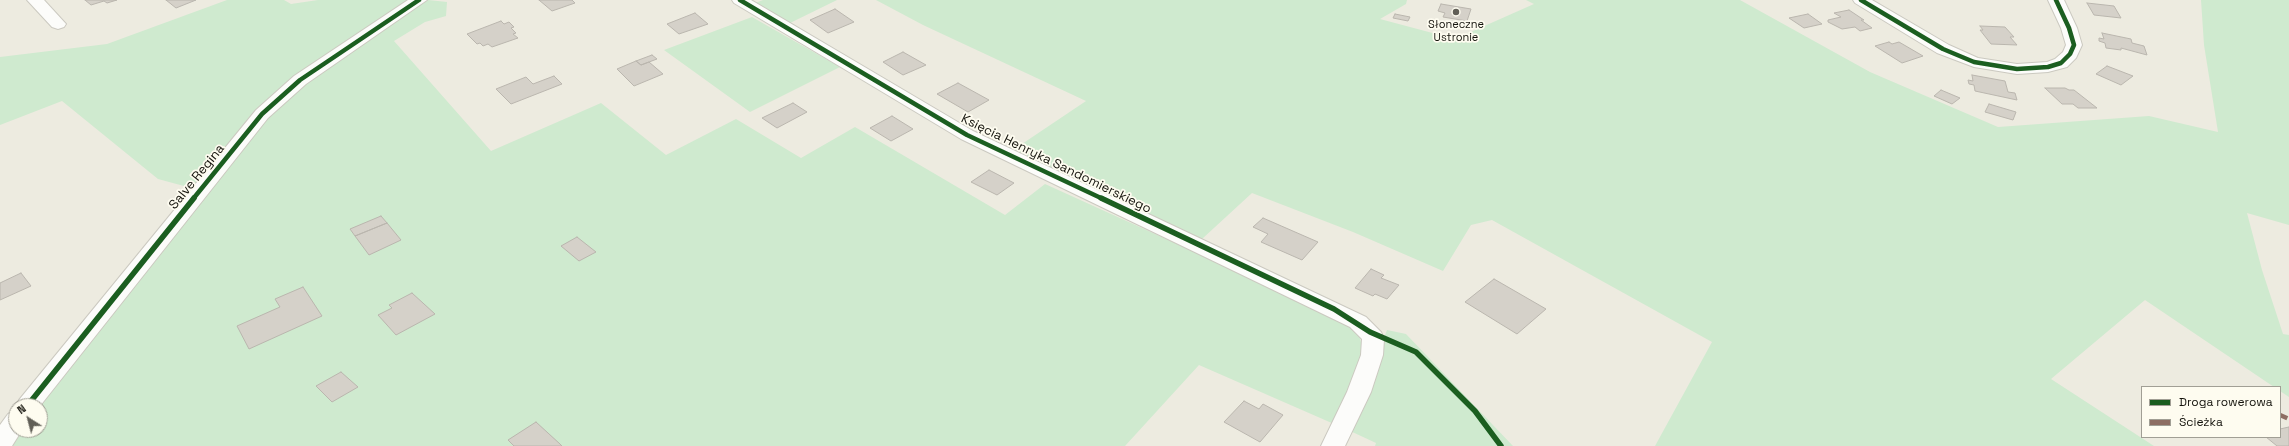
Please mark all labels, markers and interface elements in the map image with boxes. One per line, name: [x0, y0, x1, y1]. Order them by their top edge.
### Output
marker: Słoneczne Ustronie: [1451, 7, 1461, 17]
place label: Słoneczne Ustronie: [1428, 18, 1484, 44]
street label: Księcia Henryka Sandomierskiego: [958, 111, 1154, 217]
street label: Salve Regina: [166, 141, 228, 213]
legend: [2141, 386, 2281, 438]
text: Droga rowerowa: [2179, 394, 2273, 410]
north arrow: [8, 398, 48, 438]
text: N: [14, 401, 29, 417]
text: Ścieżka: [2179, 414, 2223, 430]

